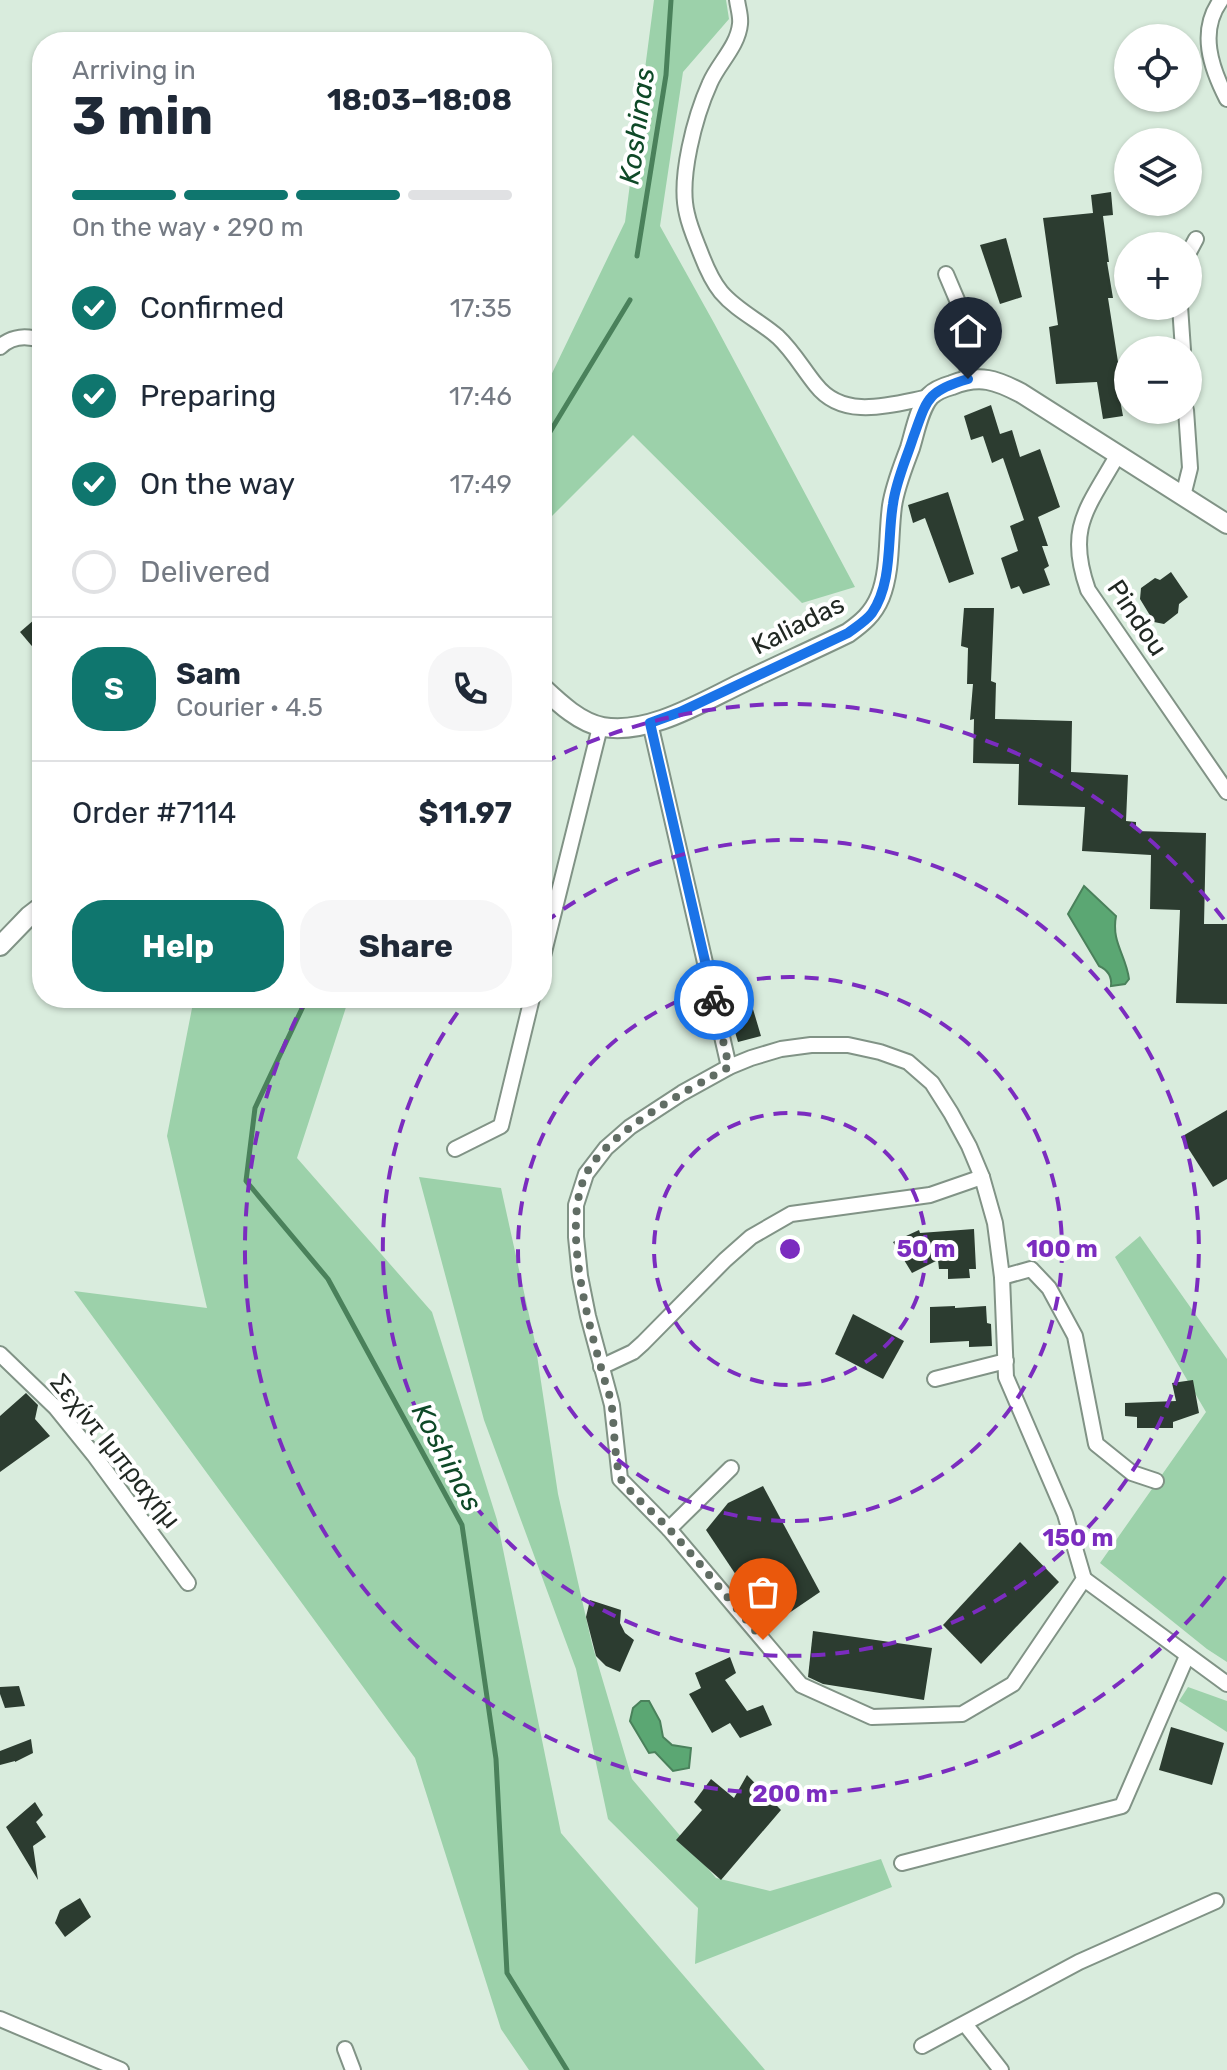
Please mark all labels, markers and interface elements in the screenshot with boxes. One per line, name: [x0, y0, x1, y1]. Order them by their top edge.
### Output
map controls: [1114, 24, 1202, 424]
button: locate: [1114, 24, 1202, 112]
text: Arriving in: [72, 55, 196, 86]
water label: Koshinas: [612, 66, 662, 186]
text: 18:03–18:08: [327, 82, 512, 118]
text: 3 min: [72, 85, 213, 147]
button: layers: [1114, 128, 1202, 216]
text: On the way · 290 m: [72, 212, 304, 243]
button: +: [1114, 232, 1202, 320]
icon: check: [72, 286, 116, 330]
text: Confirmed: [140, 290, 284, 326]
text: 17:35: [450, 293, 512, 324]
pin: [934, 297, 1002, 379]
icon: home: [946, 309, 990, 353]
button: −: [1114, 336, 1202, 424]
icon: check: [72, 374, 116, 418]
text: Preparing: [140, 378, 276, 414]
text: 17:46: [449, 381, 512, 412]
icon: check: [72, 462, 116, 506]
text: On the way: [140, 466, 295, 502]
text: 17:49: [450, 469, 512, 500]
text: Delivered: [140, 554, 271, 590]
street label: Pindou: [1100, 574, 1174, 662]
street label: Kaliadas: [746, 589, 850, 661]
button: phone: [428, 647, 512, 731]
text: Sam: [176, 656, 241, 692]
text: S: [104, 671, 124, 707]
text: Courier · 4.5: [176, 692, 323, 723]
text: Order #7114: [72, 795, 236, 831]
text: $11.97: [418, 795, 512, 831]
button: Help: [72, 900, 284, 992]
button: Share: [300, 900, 512, 992]
courier: [674, 960, 754, 1040]
icon: bike: [692, 978, 736, 1022]
centre of rings: [776, 1235, 804, 1263]
text: 50 m: [897, 1235, 955, 1263]
text: 100 m: [1026, 1235, 1098, 1263]
street label: Σεχίντ Ιμπραχήμ: [43, 1368, 187, 1534]
water label: Koshinas: [405, 1397, 489, 1517]
text: 150 m: [1043, 1524, 1113, 1552]
pin: [729, 1558, 797, 1640]
icon: bag: [741, 1570, 785, 1614]
text: 200 m: [752, 1780, 828, 1808]

